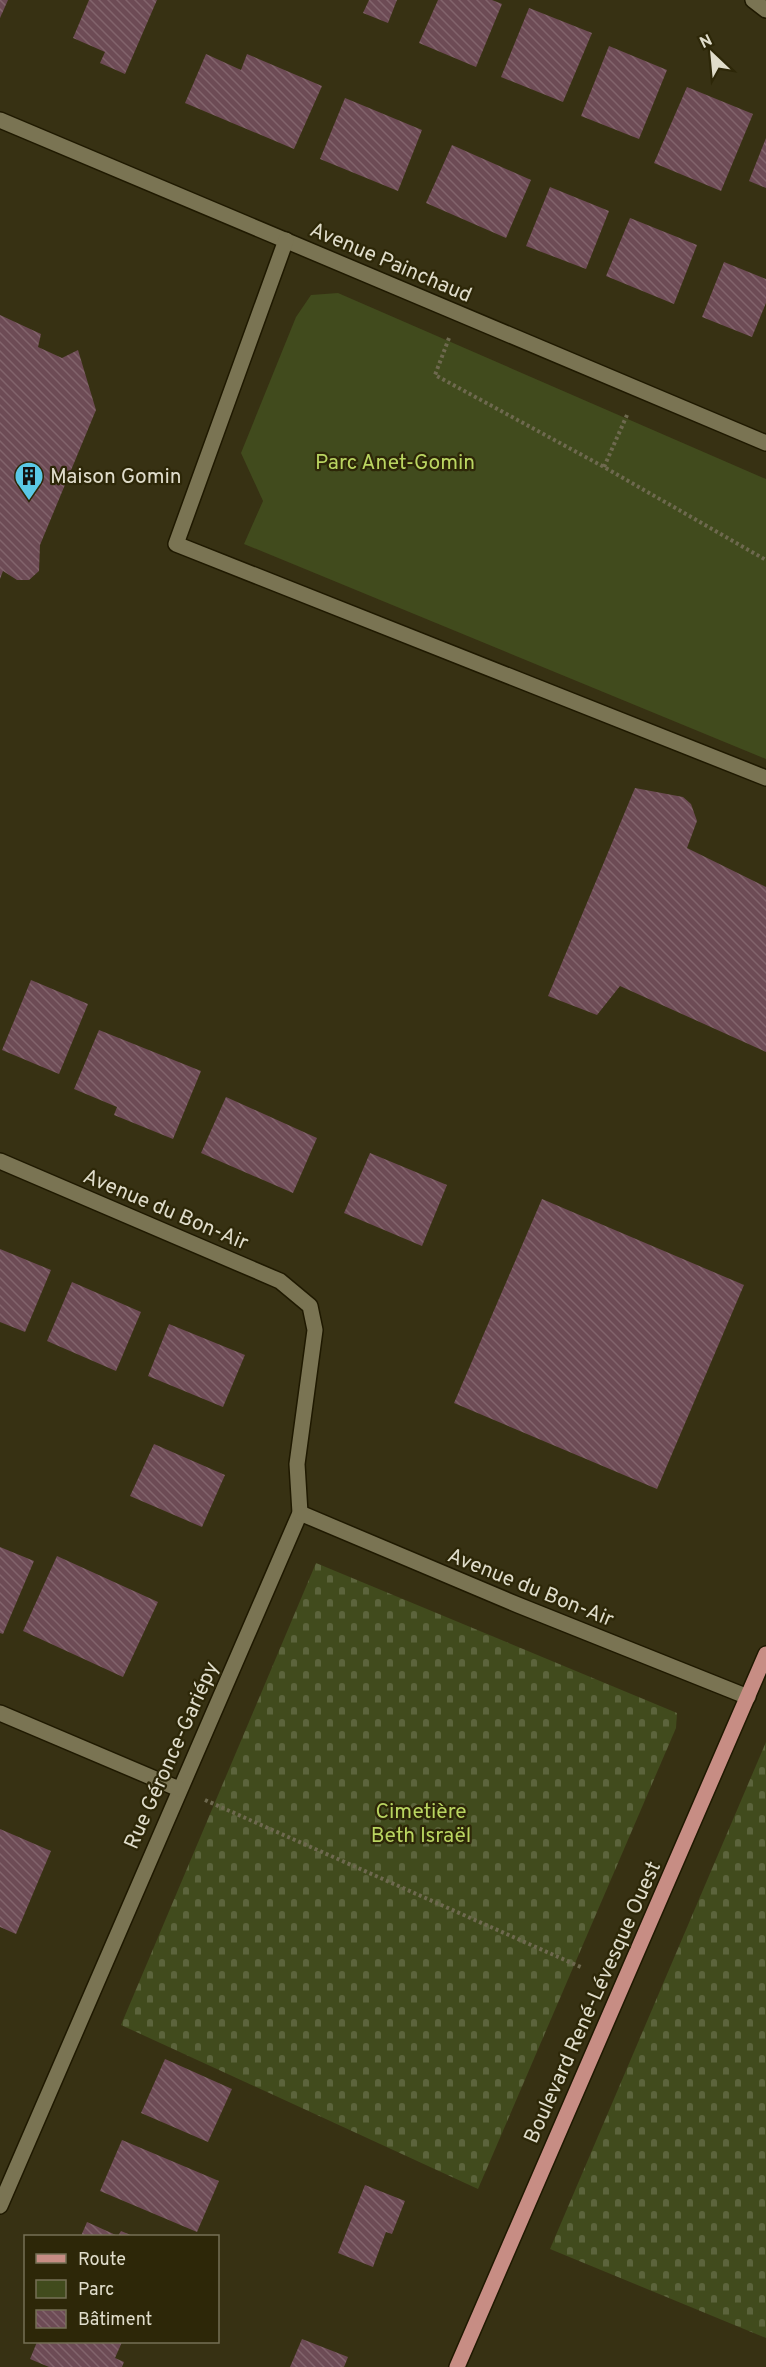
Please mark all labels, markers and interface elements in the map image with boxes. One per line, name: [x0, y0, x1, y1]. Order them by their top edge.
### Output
north arrow: [682, 24, 742, 84]
text: N: [697, 31, 716, 54]
street label: Avenue Painchaud: [305, 217, 476, 310]
park label: Parc Anet-Gomin: [315, 450, 475, 477]
building icon: Maison Gomin: [13, 460, 45, 502]
place label: Maison Gomin: [50, 464, 182, 491]
street label: Avenue du Bon-Air: [79, 1163, 252, 1257]
street label: Avenue du Bon-Air: [443, 1543, 618, 1634]
street label: Rue Géronce-Gariépy: [119, 1658, 226, 1854]
park label: Cimetière Beth Israël: [371, 1799, 471, 1850]
street label: Boulevard René-Lévesque Ouest: [519, 1857, 668, 2148]
legend: [24, 2235, 219, 2343]
text: Route: [78, 2249, 126, 2272]
text: Parc: [78, 2279, 114, 2302]
text: Bâtiment: [78, 2309, 152, 2332]

